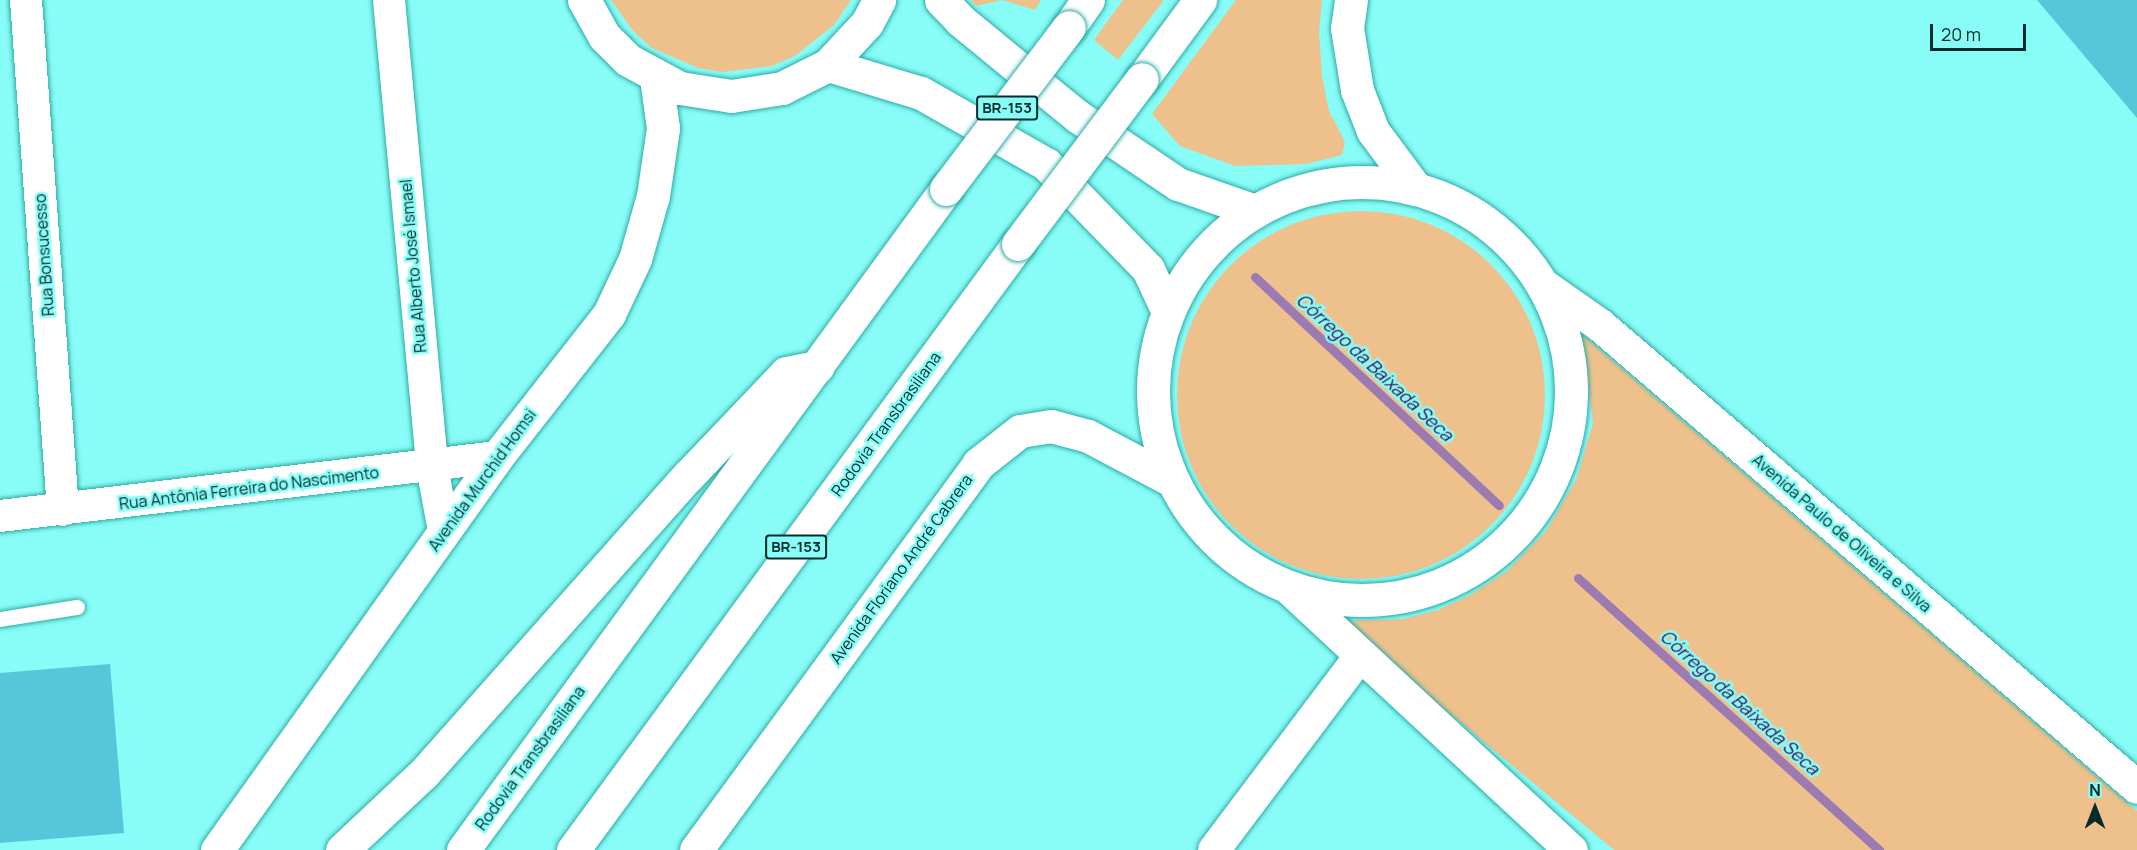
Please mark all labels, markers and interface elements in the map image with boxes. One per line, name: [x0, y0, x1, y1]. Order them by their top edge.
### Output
scale bar: [1933, 12, 2029, 50]
text: 20 m: [1941, 22, 1981, 46]
road number: BR-153: [976, 96, 1038, 120]
street label: Rua Alberto José Ismael: [396, 178, 430, 354]
street label: Rua Bonsucesso: [30, 193, 58, 317]
water label: Córrego da Baixada Seca: [1292, 289, 1458, 445]
street label: Rodovia Transbrasiliana: [827, 348, 945, 500]
street label: Avenida Murchid Homsi: [424, 405, 540, 555]
street label: Avenida Paulo de Oliveira e Silva: [1748, 450, 1936, 616]
street label: Rua Antônia Ferreira do Nascimento: [118, 463, 380, 513]
street label: Avenida Floriano André Cabrera: [826, 471, 976, 667]
road number: BR-153: [764, 535, 828, 559]
water label: Córrego da Baixada Seca: [1656, 625, 1824, 779]
street label: Rodovia Transbrasiliana: [471, 682, 589, 834]
north arrow: [2065, 778, 2125, 838]
text: N: [2089, 779, 2101, 801]

